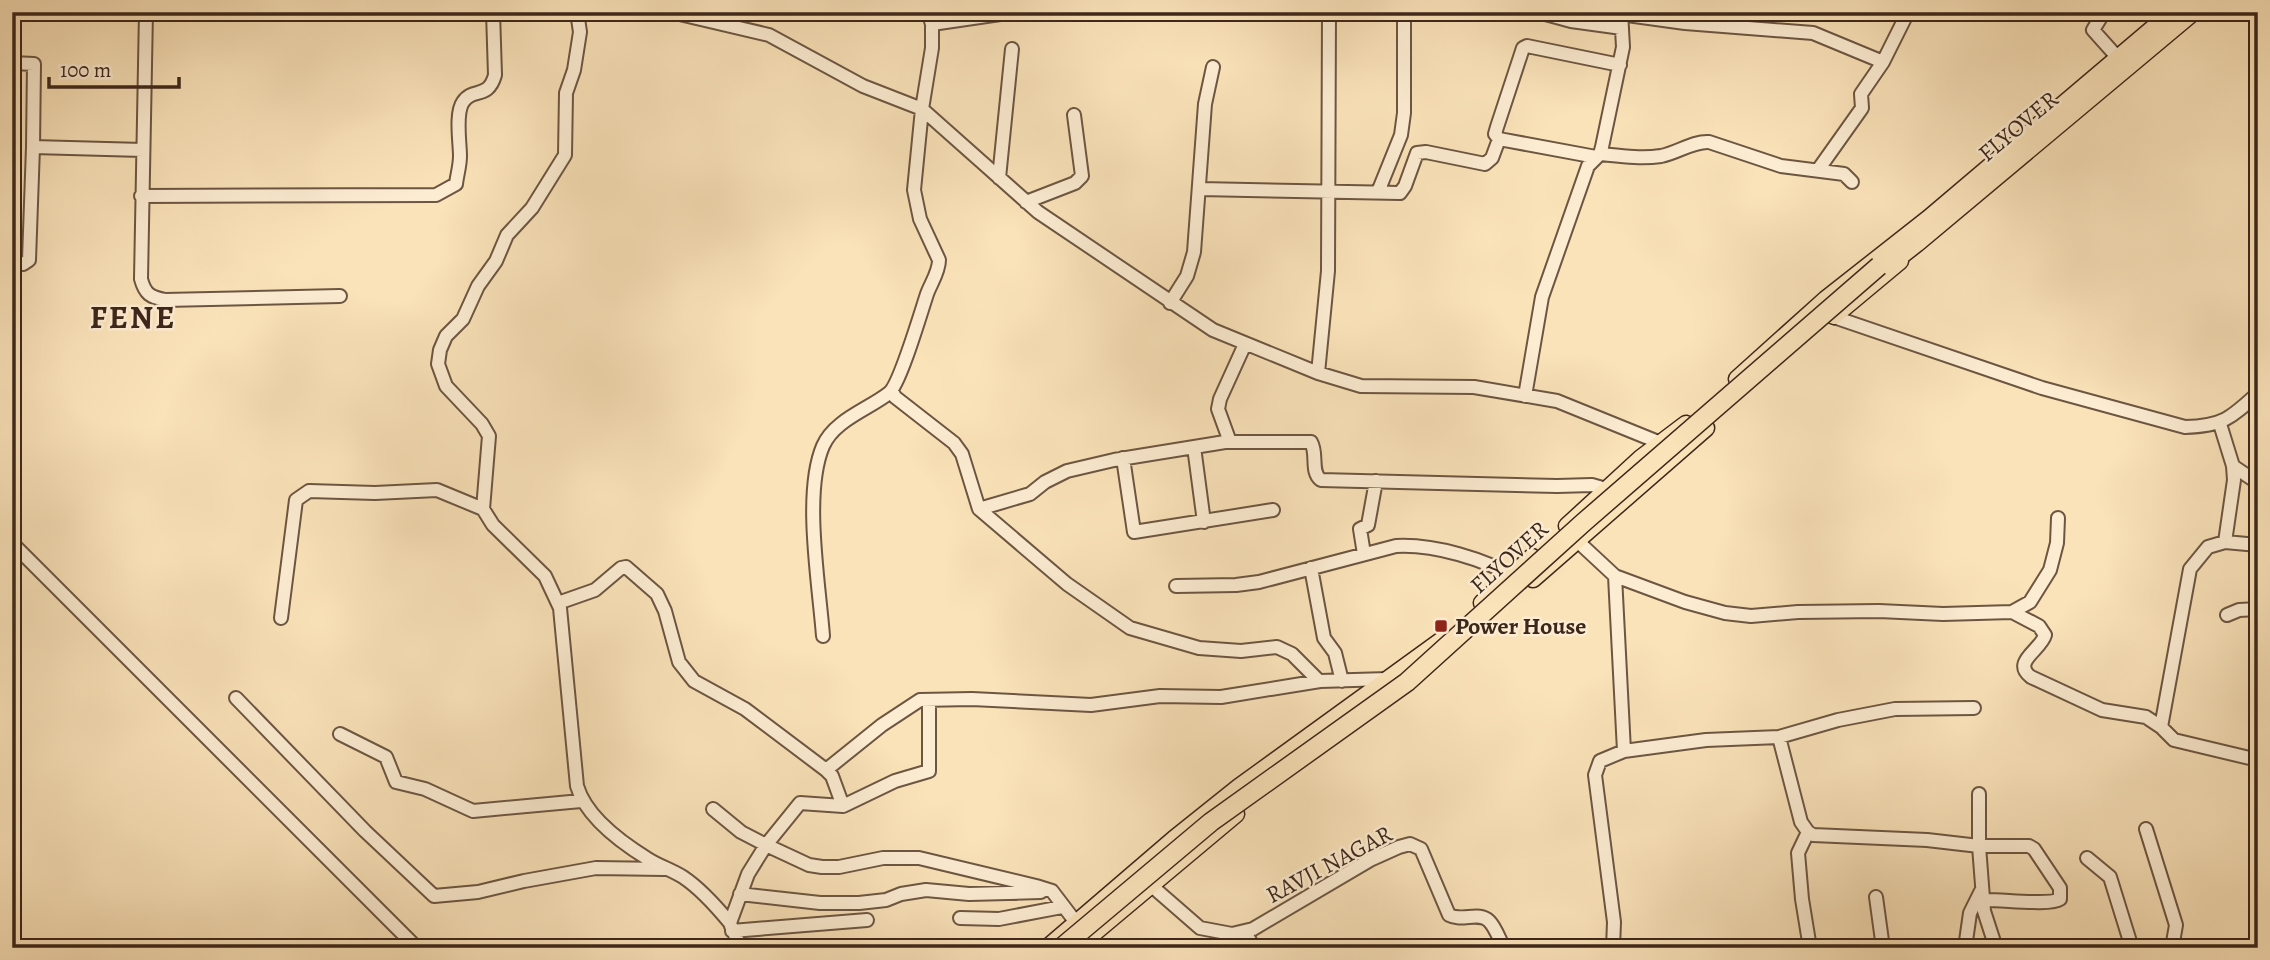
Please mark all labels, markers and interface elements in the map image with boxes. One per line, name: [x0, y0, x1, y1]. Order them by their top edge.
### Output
scale bar: [49, 46, 178, 90]
text: 100 m: [60, 56, 111, 84]
street label: FLYOVER: [1971, 83, 2065, 169]
district label: FENE: [90, 295, 176, 339]
street label: FLYOVER: [1463, 513, 1555, 601]
place label: Power House: [1455, 610, 1586, 642]
marker: Power House: [1433, 618, 1449, 634]
street label: RAVJI NAGAR: [1260, 817, 1398, 911]

